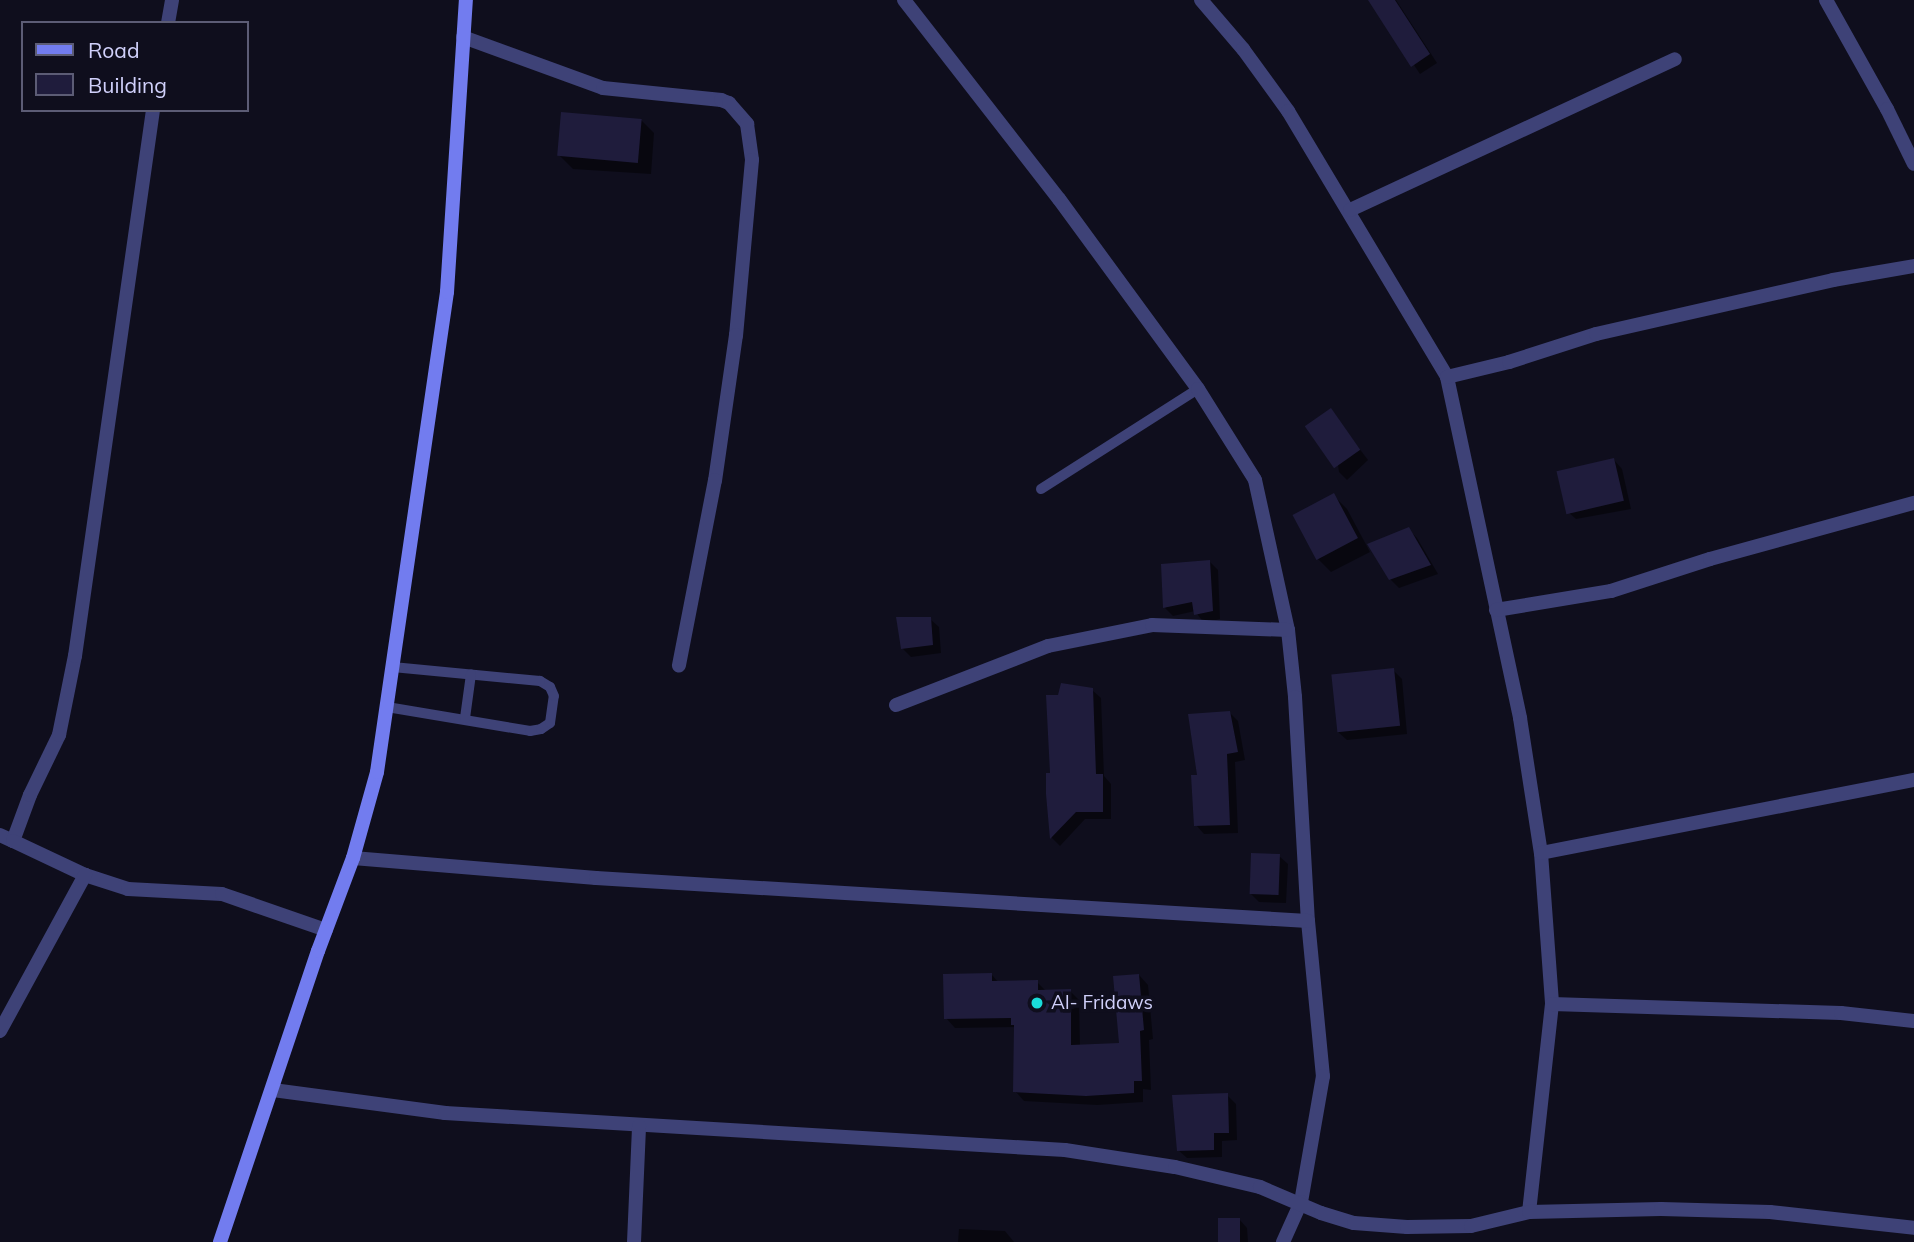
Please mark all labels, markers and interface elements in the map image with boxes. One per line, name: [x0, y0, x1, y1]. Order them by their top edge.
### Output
legend: [21, 21, 248, 112]
text: Road: [88, 37, 139, 63]
text: Building: [88, 72, 167, 98]
place label: Al- Fridaws: [1051, 992, 1153, 1014]
marker: Al- Fridaws: [1029, 995, 1045, 1011]

